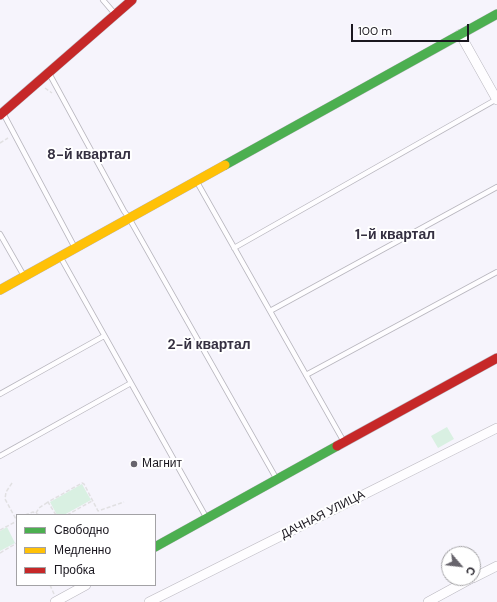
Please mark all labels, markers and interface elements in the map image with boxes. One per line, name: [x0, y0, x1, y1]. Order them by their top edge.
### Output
scale bar: [353, 16, 471, 42]
text: 100 m: [358, 23, 392, 39]
district label: 8-й квартал: [47, 147, 131, 163]
district label: 1-й квартал: [355, 227, 435, 243]
district label: 2-й квартал: [167, 337, 251, 353]
place label: Магнит: [142, 457, 182, 471]
marker: Магнит: [129, 459, 139, 469]
street label: ДАЧНАЯ УЛИЦА: [279, 488, 367, 542]
legend: [16, 514, 156, 586]
text: Свободно: [54, 522, 109, 538]
text: Медленно: [54, 542, 111, 558]
north arrow: [441, 546, 481, 586]
text: Пробка: [54, 562, 95, 578]
text: С: [463, 564, 479, 578]

